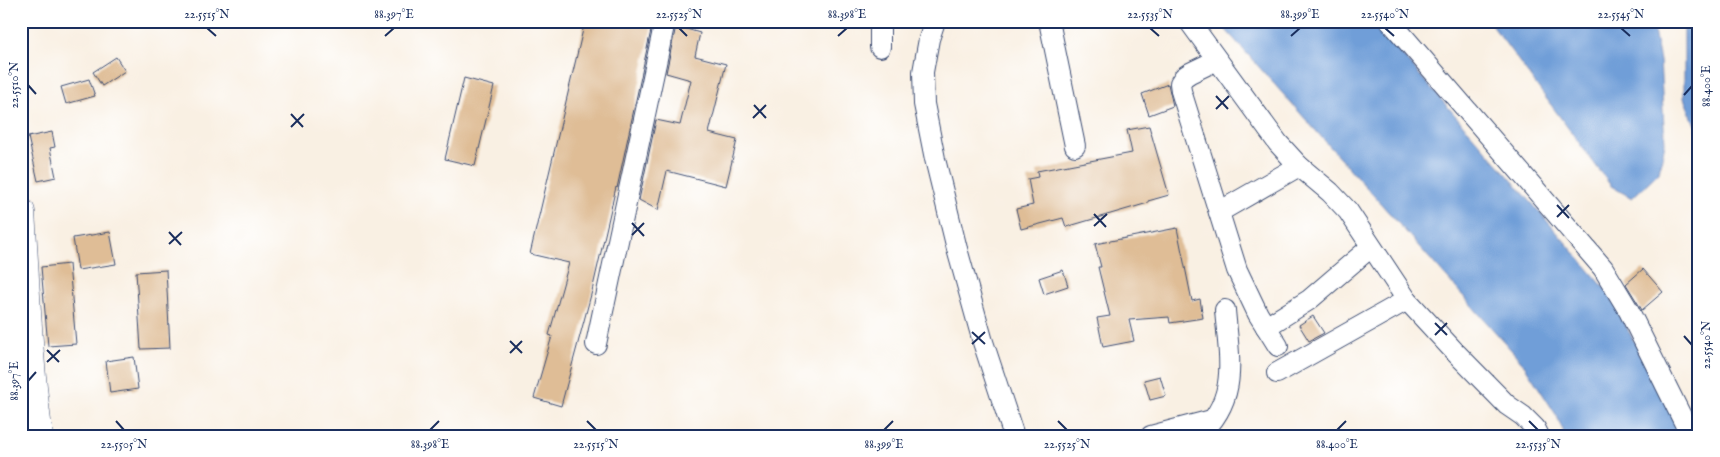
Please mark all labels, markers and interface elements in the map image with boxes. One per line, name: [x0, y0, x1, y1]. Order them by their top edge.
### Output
text: 22.5515°N: [184, 7, 230, 22]
text: 88.397°E: [374, 7, 414, 22]
text: 22.5525°N: [656, 7, 703, 22]
text: 88.398°E: [828, 7, 866, 22]
text: 22.5535°N: [1127, 7, 1173, 22]
text: 88.399°E: [1280, 7, 1320, 22]
text: 22.5540°N: [1361, 7, 1410, 22]
text: 22.5545°N: [1598, 7, 1645, 22]
text: 22.5510°N: [7, 61, 22, 109]
text: 88.400°E: [1699, 65, 1714, 107]
text: 22.5540°N: [1699, 320, 1714, 369]
text: 88.397°E: [7, 361, 22, 401]
text: 22.5505°N: [101, 437, 148, 452]
text: 88.398°E: [411, 437, 449, 452]
text: 22.5515°N: [573, 437, 619, 452]
text: 88.399°E: [864, 437, 904, 452]
text: 22.5525°N: [1044, 437, 1091, 452]
text: 88.400°E: [1316, 437, 1358, 452]
text: 22.5535°N: [1515, 437, 1561, 452]

